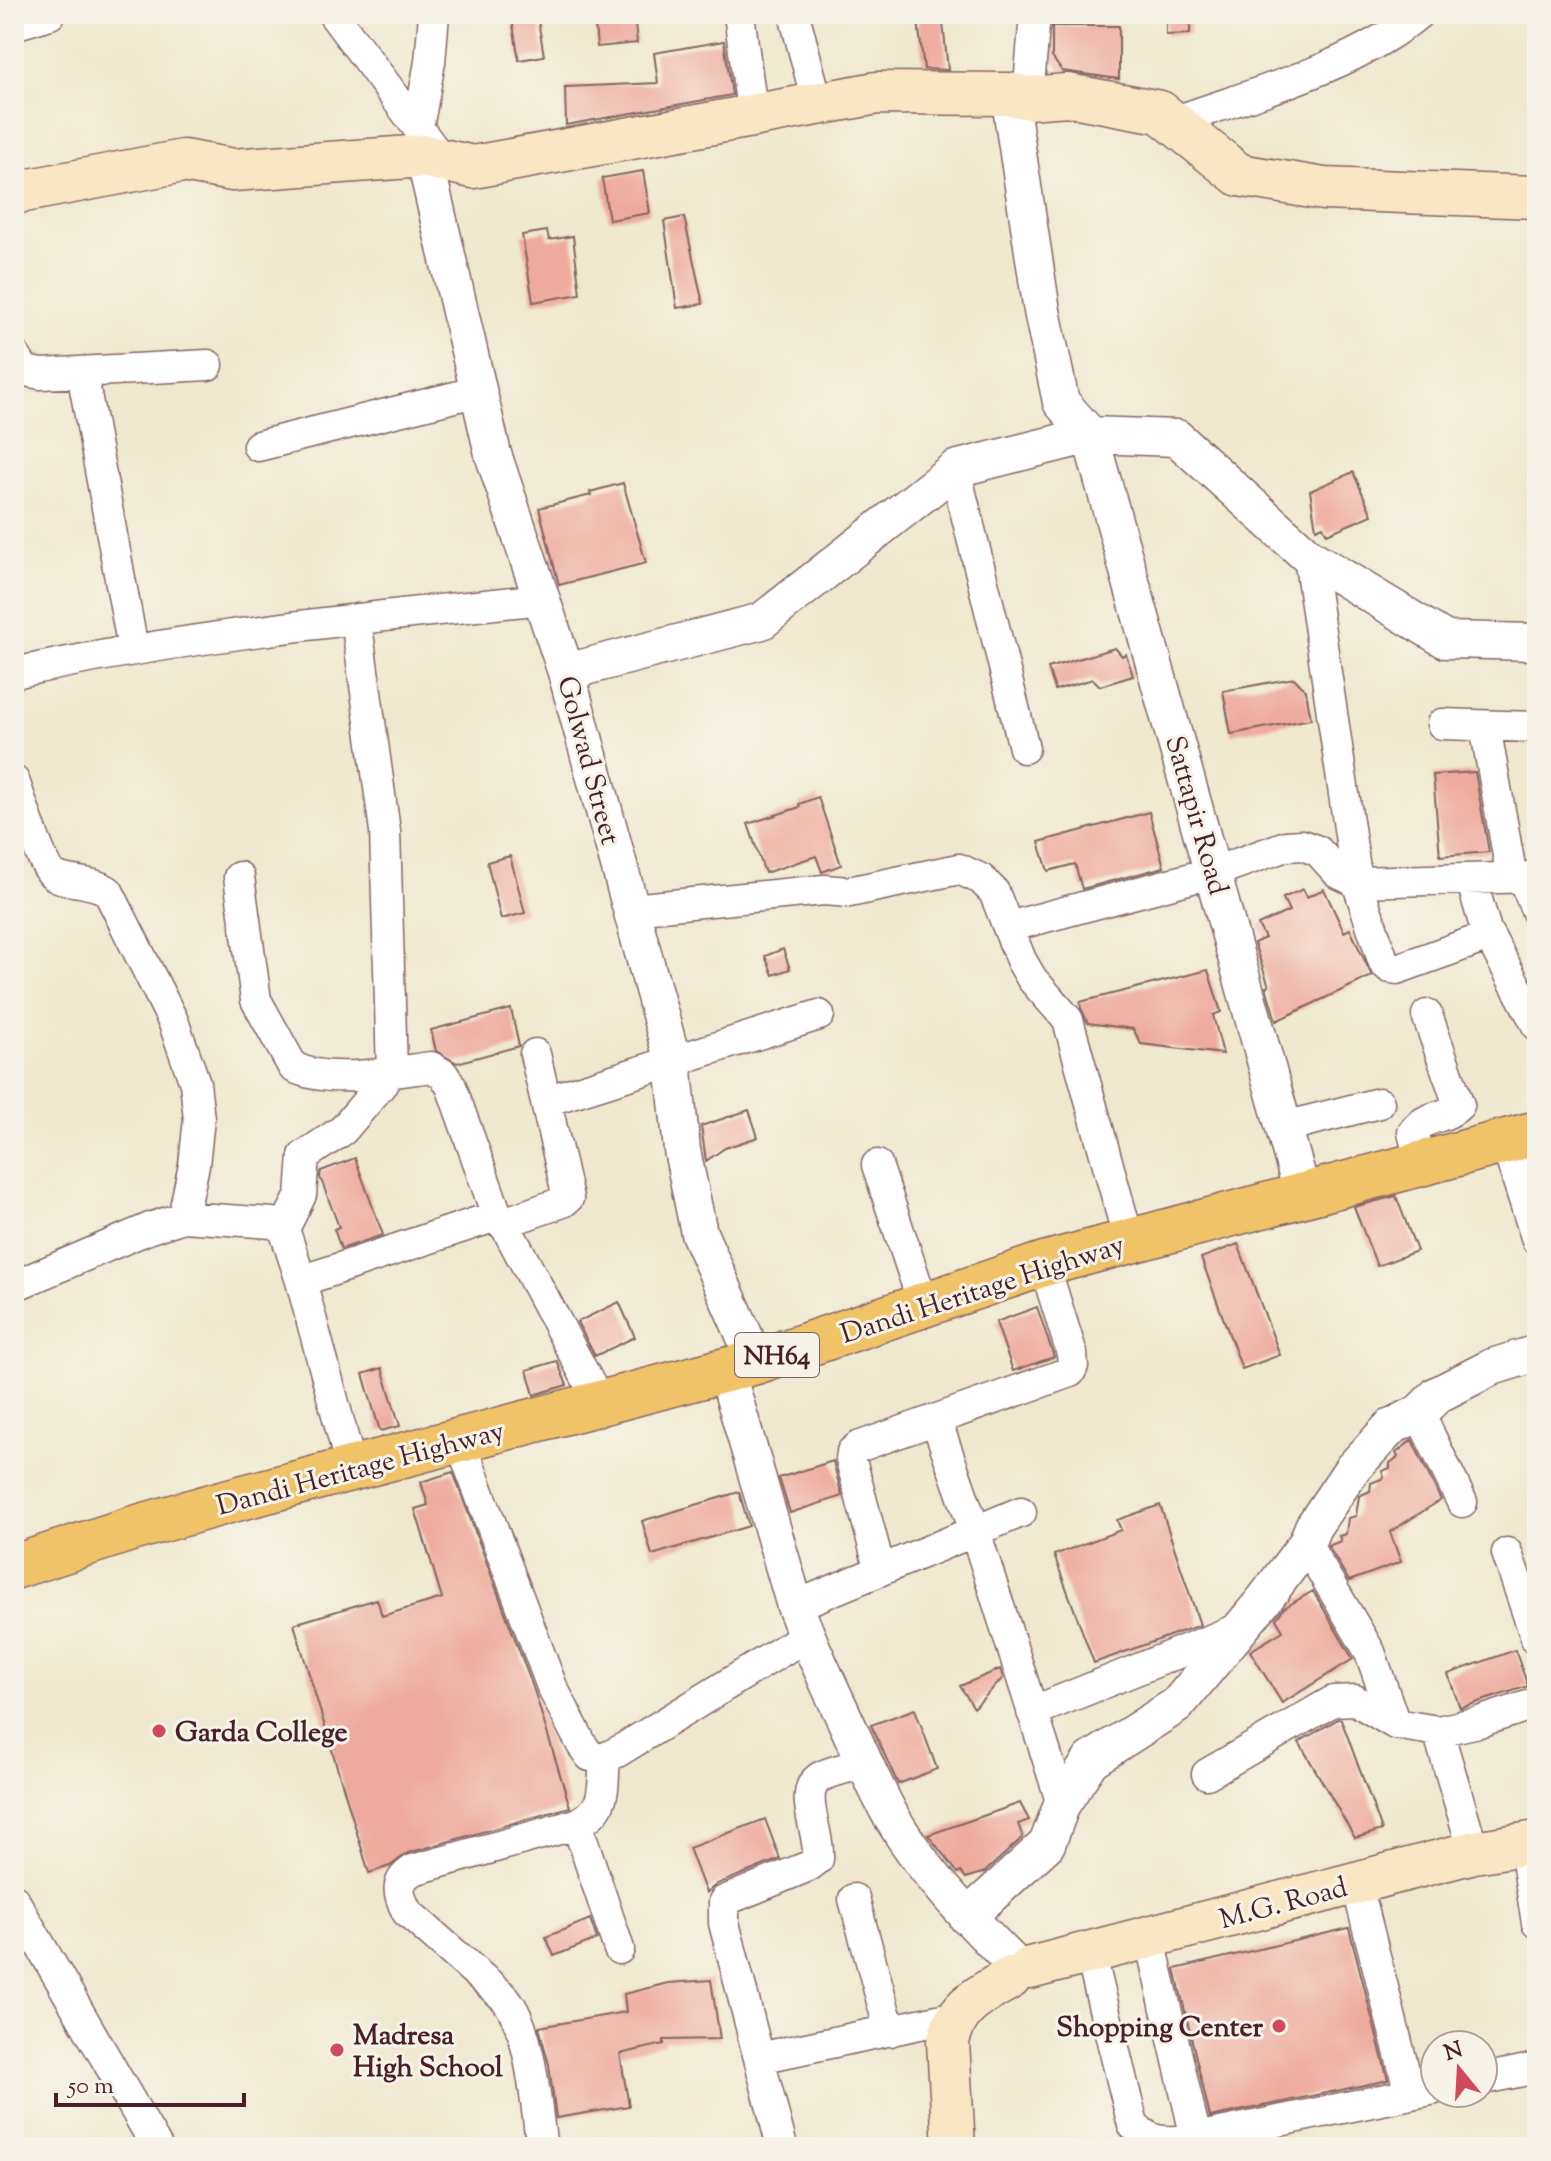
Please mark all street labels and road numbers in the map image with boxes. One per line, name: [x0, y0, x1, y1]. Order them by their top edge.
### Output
street label: Golwad Street: [545, 672, 629, 850]
street label: Sattapir Road: [1153, 732, 1237, 900]
street label: Dandi Heritage Highway: [836, 1226, 1130, 1356]
road number: NH64: [735, 1333, 819, 1377]
street label: Dandi Heritage Highway: [212, 1412, 509, 1528]
street label: M.G. Road: [1215, 1869, 1352, 1941]

